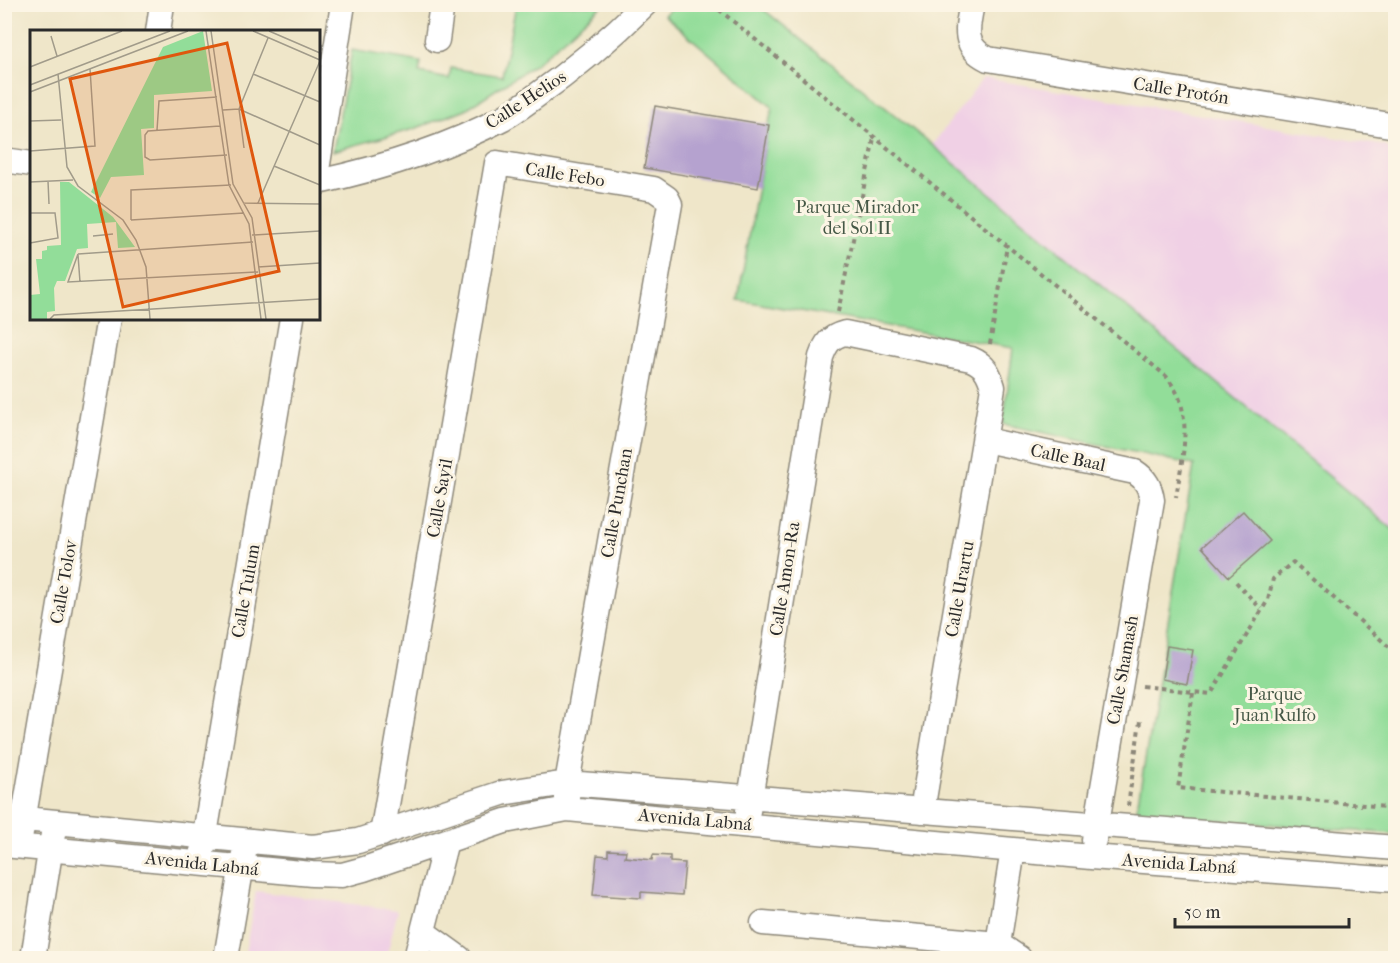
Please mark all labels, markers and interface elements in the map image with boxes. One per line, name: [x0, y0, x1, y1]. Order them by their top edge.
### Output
inset map: [30, 30, 320, 320]
street label: Calle Helios: [482, 66, 571, 134]
street label: Calle Protón: [1132, 73, 1231, 109]
street label: Calle Febo: [524, 158, 606, 192]
park label: Parque Mirador del Sol II: [795, 197, 919, 239]
street label: Calle Baal: [1028, 440, 1108, 476]
street label: Calle Punchan: [597, 446, 637, 560]
street label: Calle Sayil: [423, 457, 457, 539]
street label: Calle Amon-Ra: [766, 520, 805, 638]
street label: Calle Tolov: [46, 537, 82, 626]
street label: Calle Urartu: [941, 539, 979, 639]
street label: Calle Tulum: [227, 542, 265, 640]
street label: Calle Shamash: [1103, 614, 1143, 726]
park label: Parque Juan Rulfo: [1232, 684, 1316, 726]
street label: Avenida Labná: [636, 804, 753, 835]
street label: Avenida Labná: [143, 848, 260, 880]
street label: Avenida Labná: [1121, 849, 1237, 878]
scale bar: [1175, 891, 1349, 929]
text: 50 m: [1184, 902, 1221, 923]

